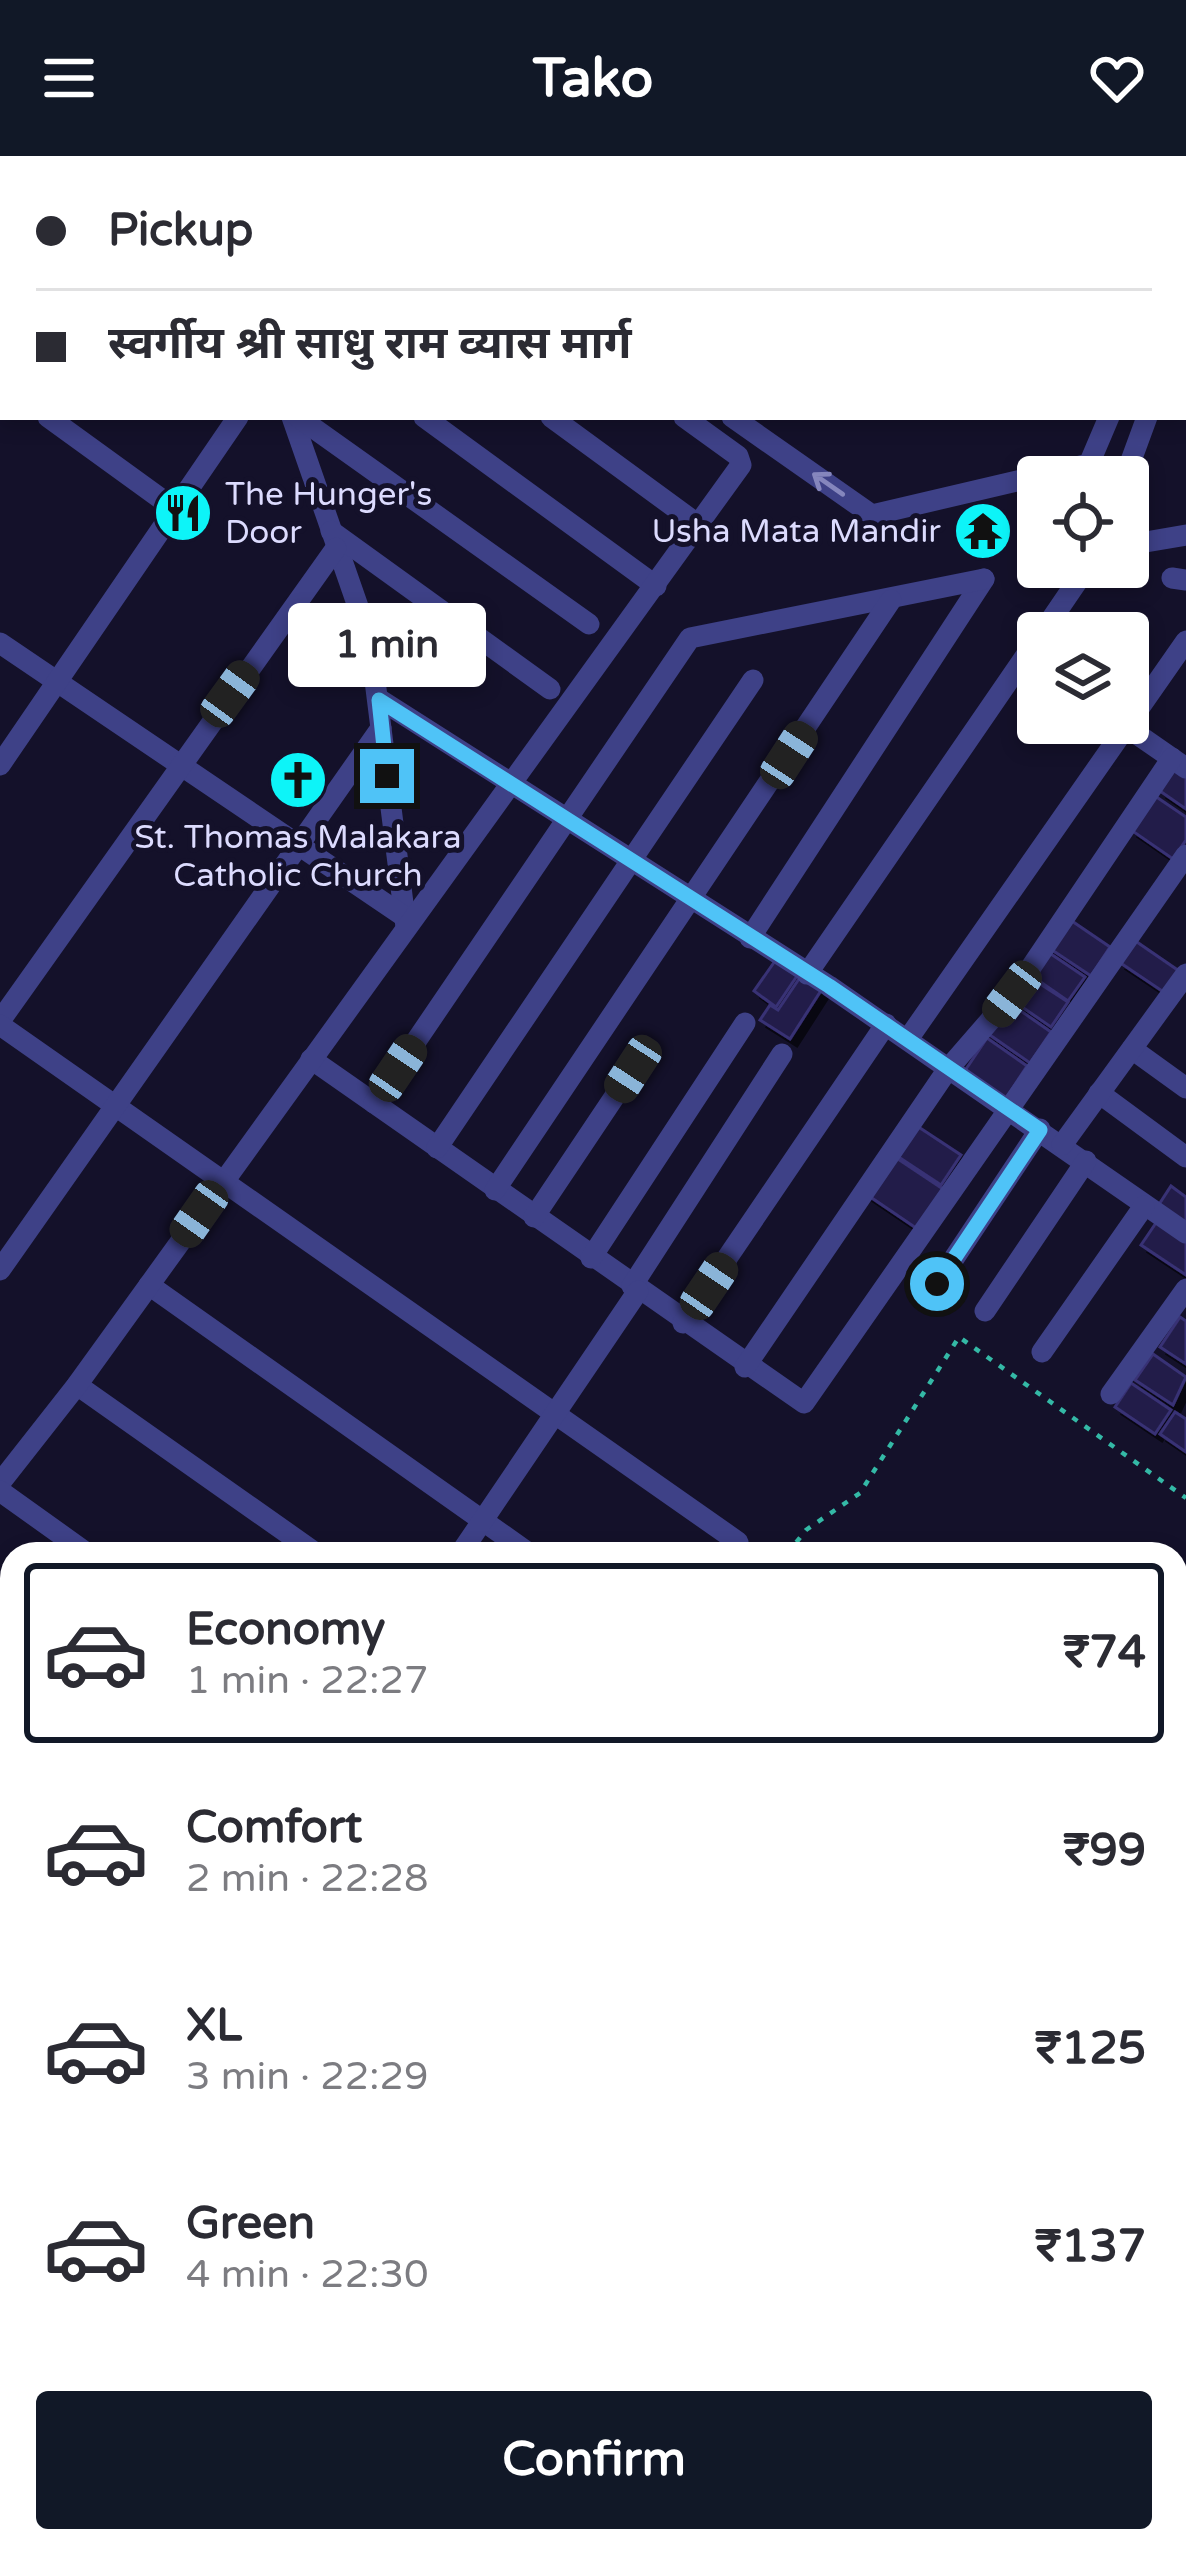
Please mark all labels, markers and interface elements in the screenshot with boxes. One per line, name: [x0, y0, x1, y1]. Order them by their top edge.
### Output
icon: menu: [36, 45, 102, 111]
icon: heart: [1084, 45, 1150, 111]
text: Tako: [533, 46, 653, 111]
text: Pickup: [108, 204, 253, 258]
text: स्वर्गीय श्री साधु राम व्यास मार्ग: [108, 317, 631, 371]
map controls: [1017, 456, 1149, 744]
button: locate: [1017, 456, 1149, 588]
one-way arrow: [812, 472, 846, 497]
place label: The Hunger's Door: [225, 475, 432, 552]
restaurant icon: The Hunger's Door: [152, 482, 214, 544]
temple icon: Usha Mata Mandir: [952, 500, 1014, 562]
place label: Usha Mata Mandir: [651, 512, 941, 551]
callout: 1 min: [288, 602, 486, 686]
button: layers: [1017, 612, 1149, 744]
text: 1 min: [335, 621, 439, 668]
car: [194, 654, 266, 734]
car: [754, 715, 824, 795]
church icon: St. Thomas Malakara Catholic Church: [267, 749, 329, 811]
route end: [360, 749, 414, 803]
place label: St. Thomas Malakara Catholic Church: [134, 818, 462, 895]
car: [976, 954, 1048, 1034]
car: [363, 1028, 433, 1108]
car: [598, 1029, 668, 1109]
car: [164, 1174, 234, 1254]
car: [674, 1246, 744, 1326]
route start: [910, 1257, 964, 1311]
icon: car: [42, 1599, 150, 1707]
text: Economy: [186, 1603, 385, 1657]
text: ₹74: [1063, 1626, 1146, 1680]
text: 1 min · 22:27: [186, 1657, 428, 1704]
icon: car: [42, 1797, 150, 1905]
text: Comfort: [186, 1801, 362, 1855]
text: ₹99: [1063, 1824, 1146, 1878]
text: 2 min · 22:28: [186, 1855, 428, 1902]
icon: car: [42, 1995, 150, 2103]
text: XL: [186, 1999, 242, 2053]
text: ₹125: [1035, 2022, 1146, 2076]
text: 3 min · 22:29: [186, 2053, 428, 2100]
icon: car: [42, 2193, 150, 2301]
text: Green: [186, 2197, 315, 2251]
text: ₹137: [1035, 2220, 1146, 2274]
text: 4 min · 22:30: [186, 2251, 428, 2298]
button: Confirm: [36, 2391, 1152, 2529]

